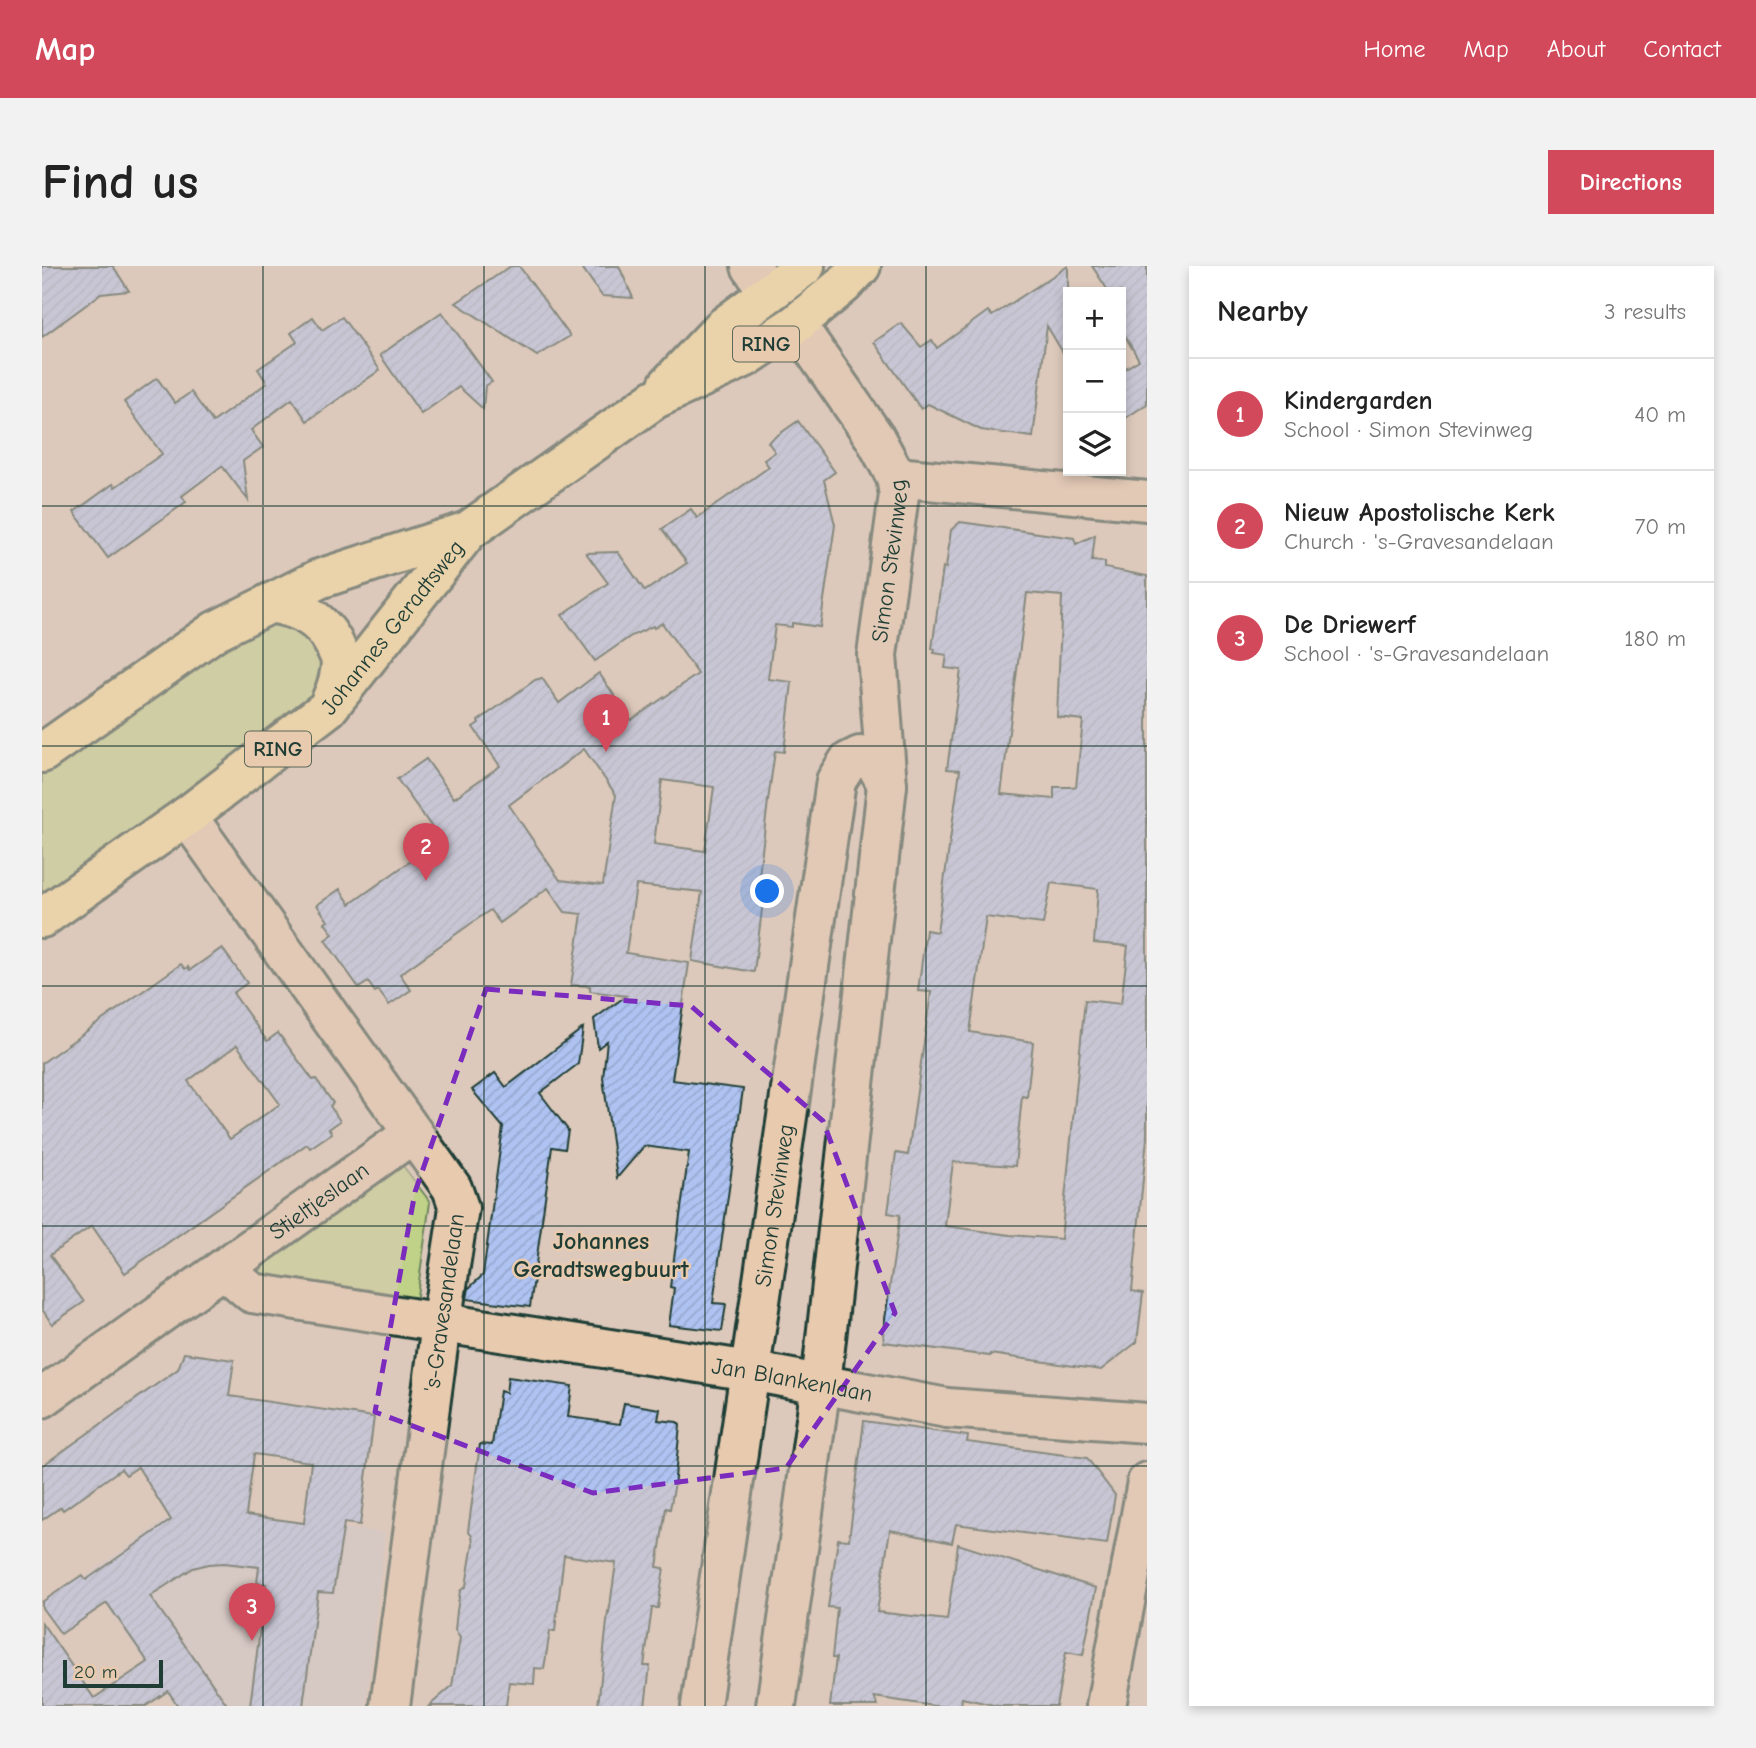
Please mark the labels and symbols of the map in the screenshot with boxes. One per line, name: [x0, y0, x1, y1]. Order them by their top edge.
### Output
road number: RING: [733, 326, 799, 362]
street label: Simon Stevinweg: [865, 477, 913, 644]
street label: Johannes Geradtsweg: [315, 534, 469, 720]
pin: 1: [583, 694, 629, 752]
road number: RING: [245, 732, 311, 766]
pin: 2: [403, 823, 449, 881]
your location: [750, 874, 784, 908]
street label: Simon Stevinweg: [749, 1122, 799, 1289]
street label: Stieltjeslaan: [264, 1156, 374, 1245]
street label: 's-Gravesandelaan: [418, 1212, 470, 1394]
district label: Johannes Geradtswegbuurt: [513, 1227, 690, 1283]
street label: Jan Blankenlaan: [710, 1352, 875, 1407]
pin: 3: [229, 1583, 275, 1641]
scale bar: [63, 1657, 163, 1689]

